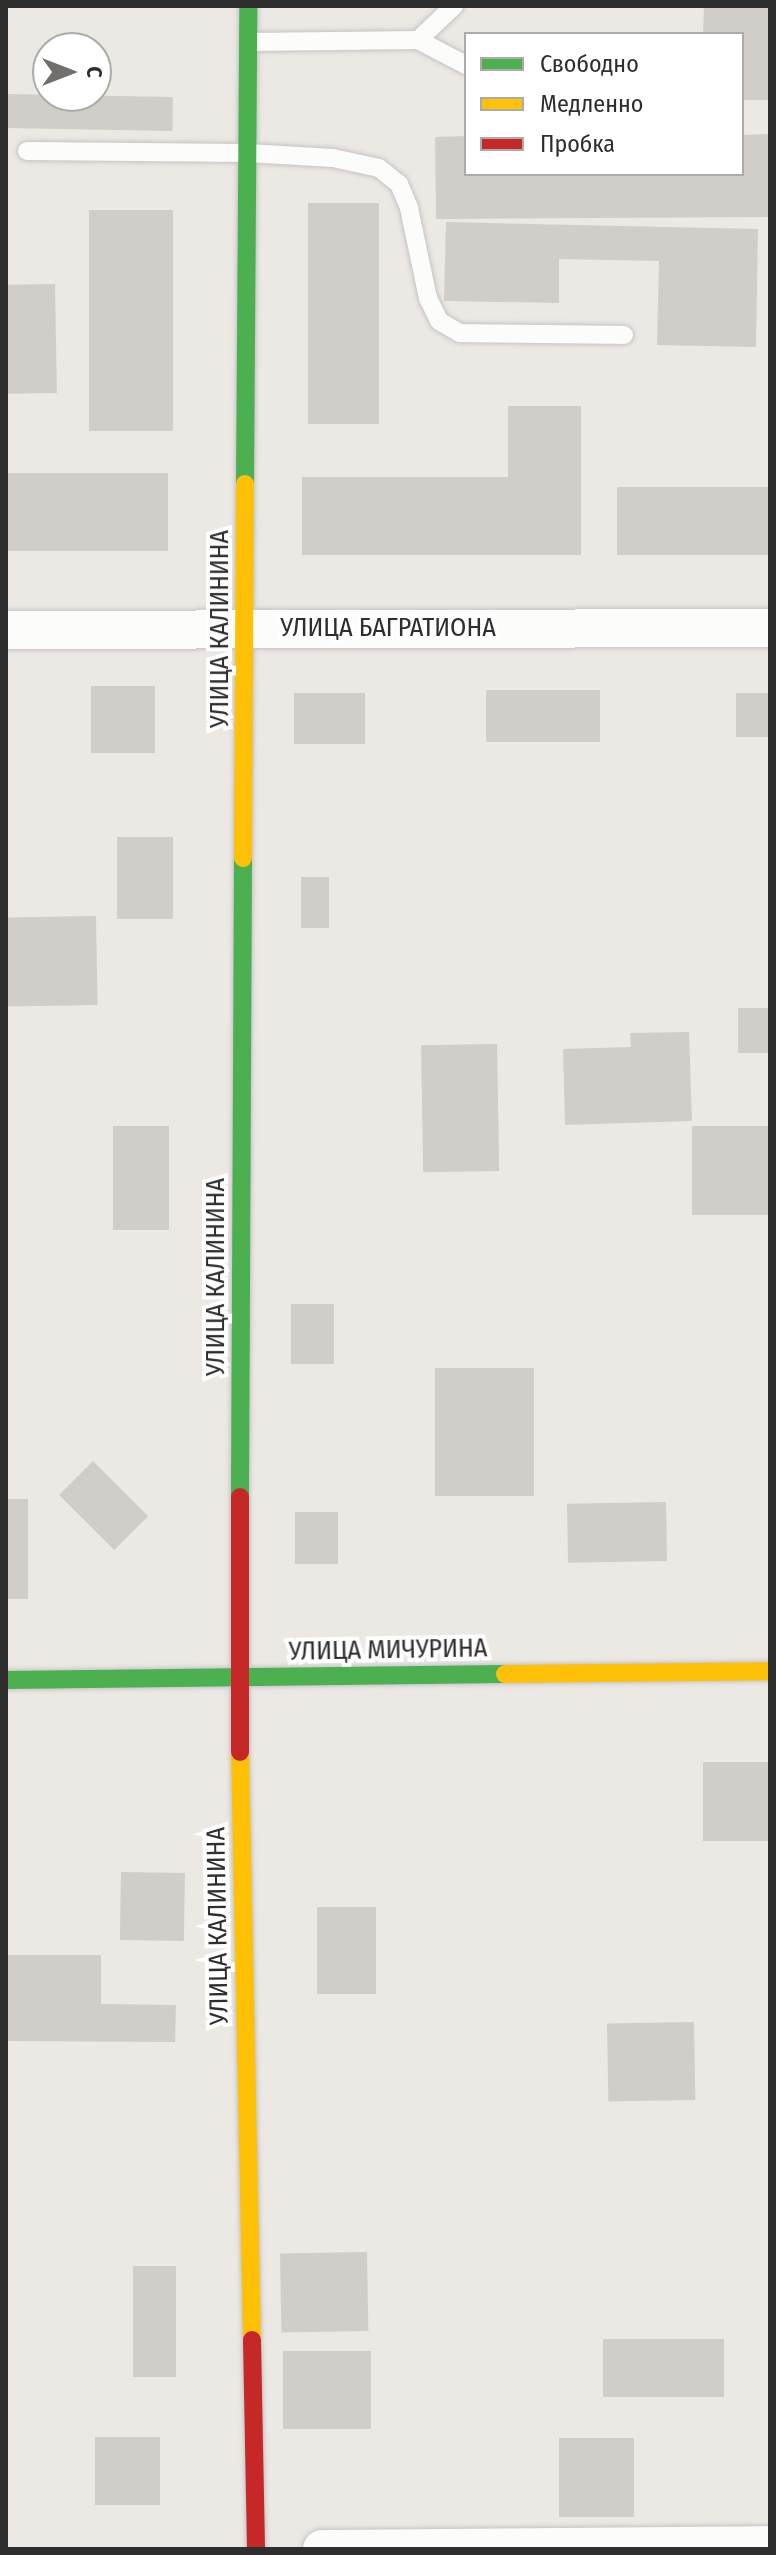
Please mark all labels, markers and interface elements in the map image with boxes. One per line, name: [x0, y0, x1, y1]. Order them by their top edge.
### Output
north arrow: [32, 32, 112, 112]
legend: [464, 32, 744, 176]
text: Свободно: [540, 50, 639, 78]
text: С: [81, 66, 108, 78]
text: Медленно: [540, 90, 643, 118]
text: Пробка: [540, 130, 615, 158]
street label: УЛИЦА КАЛИНИНА: [204, 530, 236, 728]
street label: УЛИЦА БАГРАТИОНА: [280, 612, 496, 644]
street label: УЛИЦА КАЛИНИНА: [200, 1178, 232, 1376]
street label: УЛИЦА МИЧУРИНА: [288, 1633, 488, 1667]
street label: УЛИЦА КАЛИНИНА: [201, 1827, 235, 2025]

